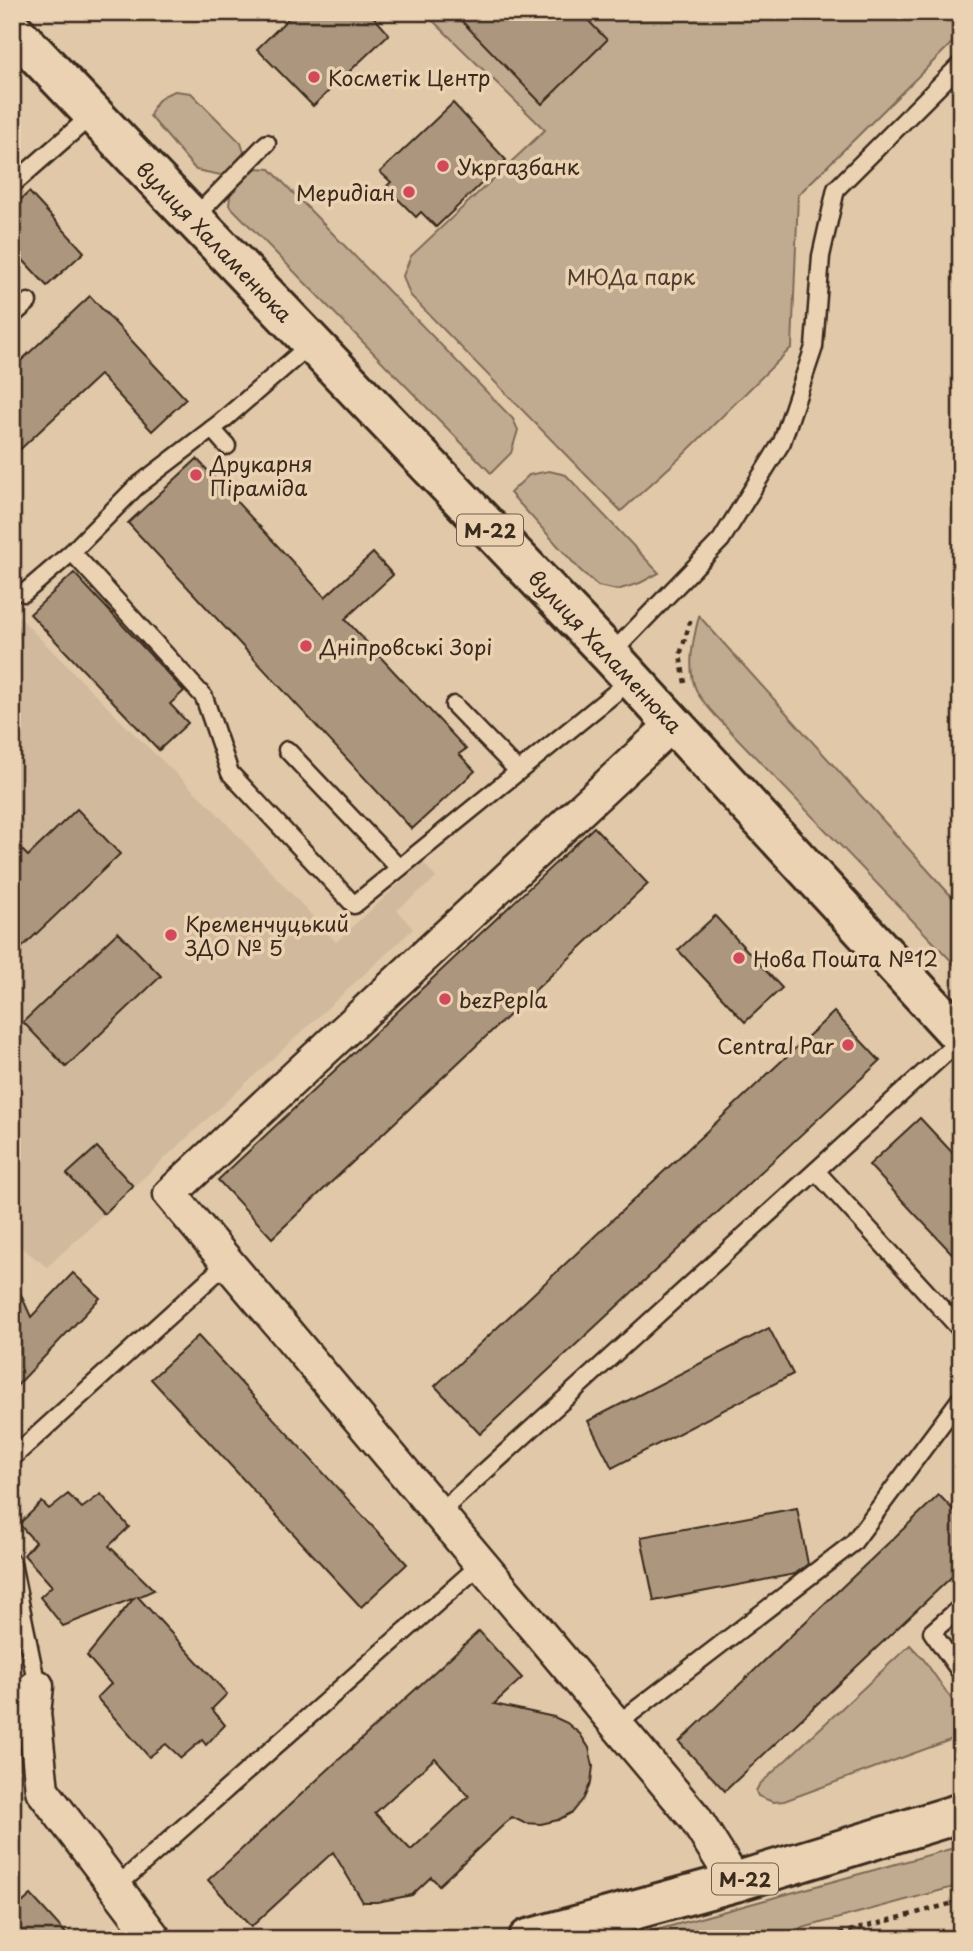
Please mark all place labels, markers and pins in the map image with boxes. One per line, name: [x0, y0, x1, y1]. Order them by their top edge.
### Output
place label: Косметік Центр: [328, 61, 490, 93]
marker: Косметік Центр: [306, 69, 322, 85]
place label: Укргазбанк: [457, 150, 580, 182]
marker: Укргазбанк: [435, 158, 451, 174]
place label: Меридіан: [296, 176, 395, 208]
marker: Меридіан: [401, 184, 417, 200]
place label: Друкарня Піраміда: [209, 447, 313, 503]
marker: Друкарня Піраміда: [188, 467, 204, 483]
place label: Дніпровські Зорі: [319, 630, 492, 662]
marker: Дніпровські Зорі: [298, 638, 314, 654]
place label: Кременчуцький ЗДО № 5: [185, 907, 349, 963]
marker: Кременчуцький ЗДО № 5: [163, 927, 179, 943]
place label: Нова Пошта №12: [753, 942, 938, 974]
marker: Нова Пошта №12: [731, 950, 747, 966]
place label: bezPepla: [459, 983, 548, 1015]
marker: bezPepla: [437, 991, 453, 1007]
place label: Central Par: [717, 1029, 835, 1061]
marker: Central Par: [840, 1037, 856, 1053]

